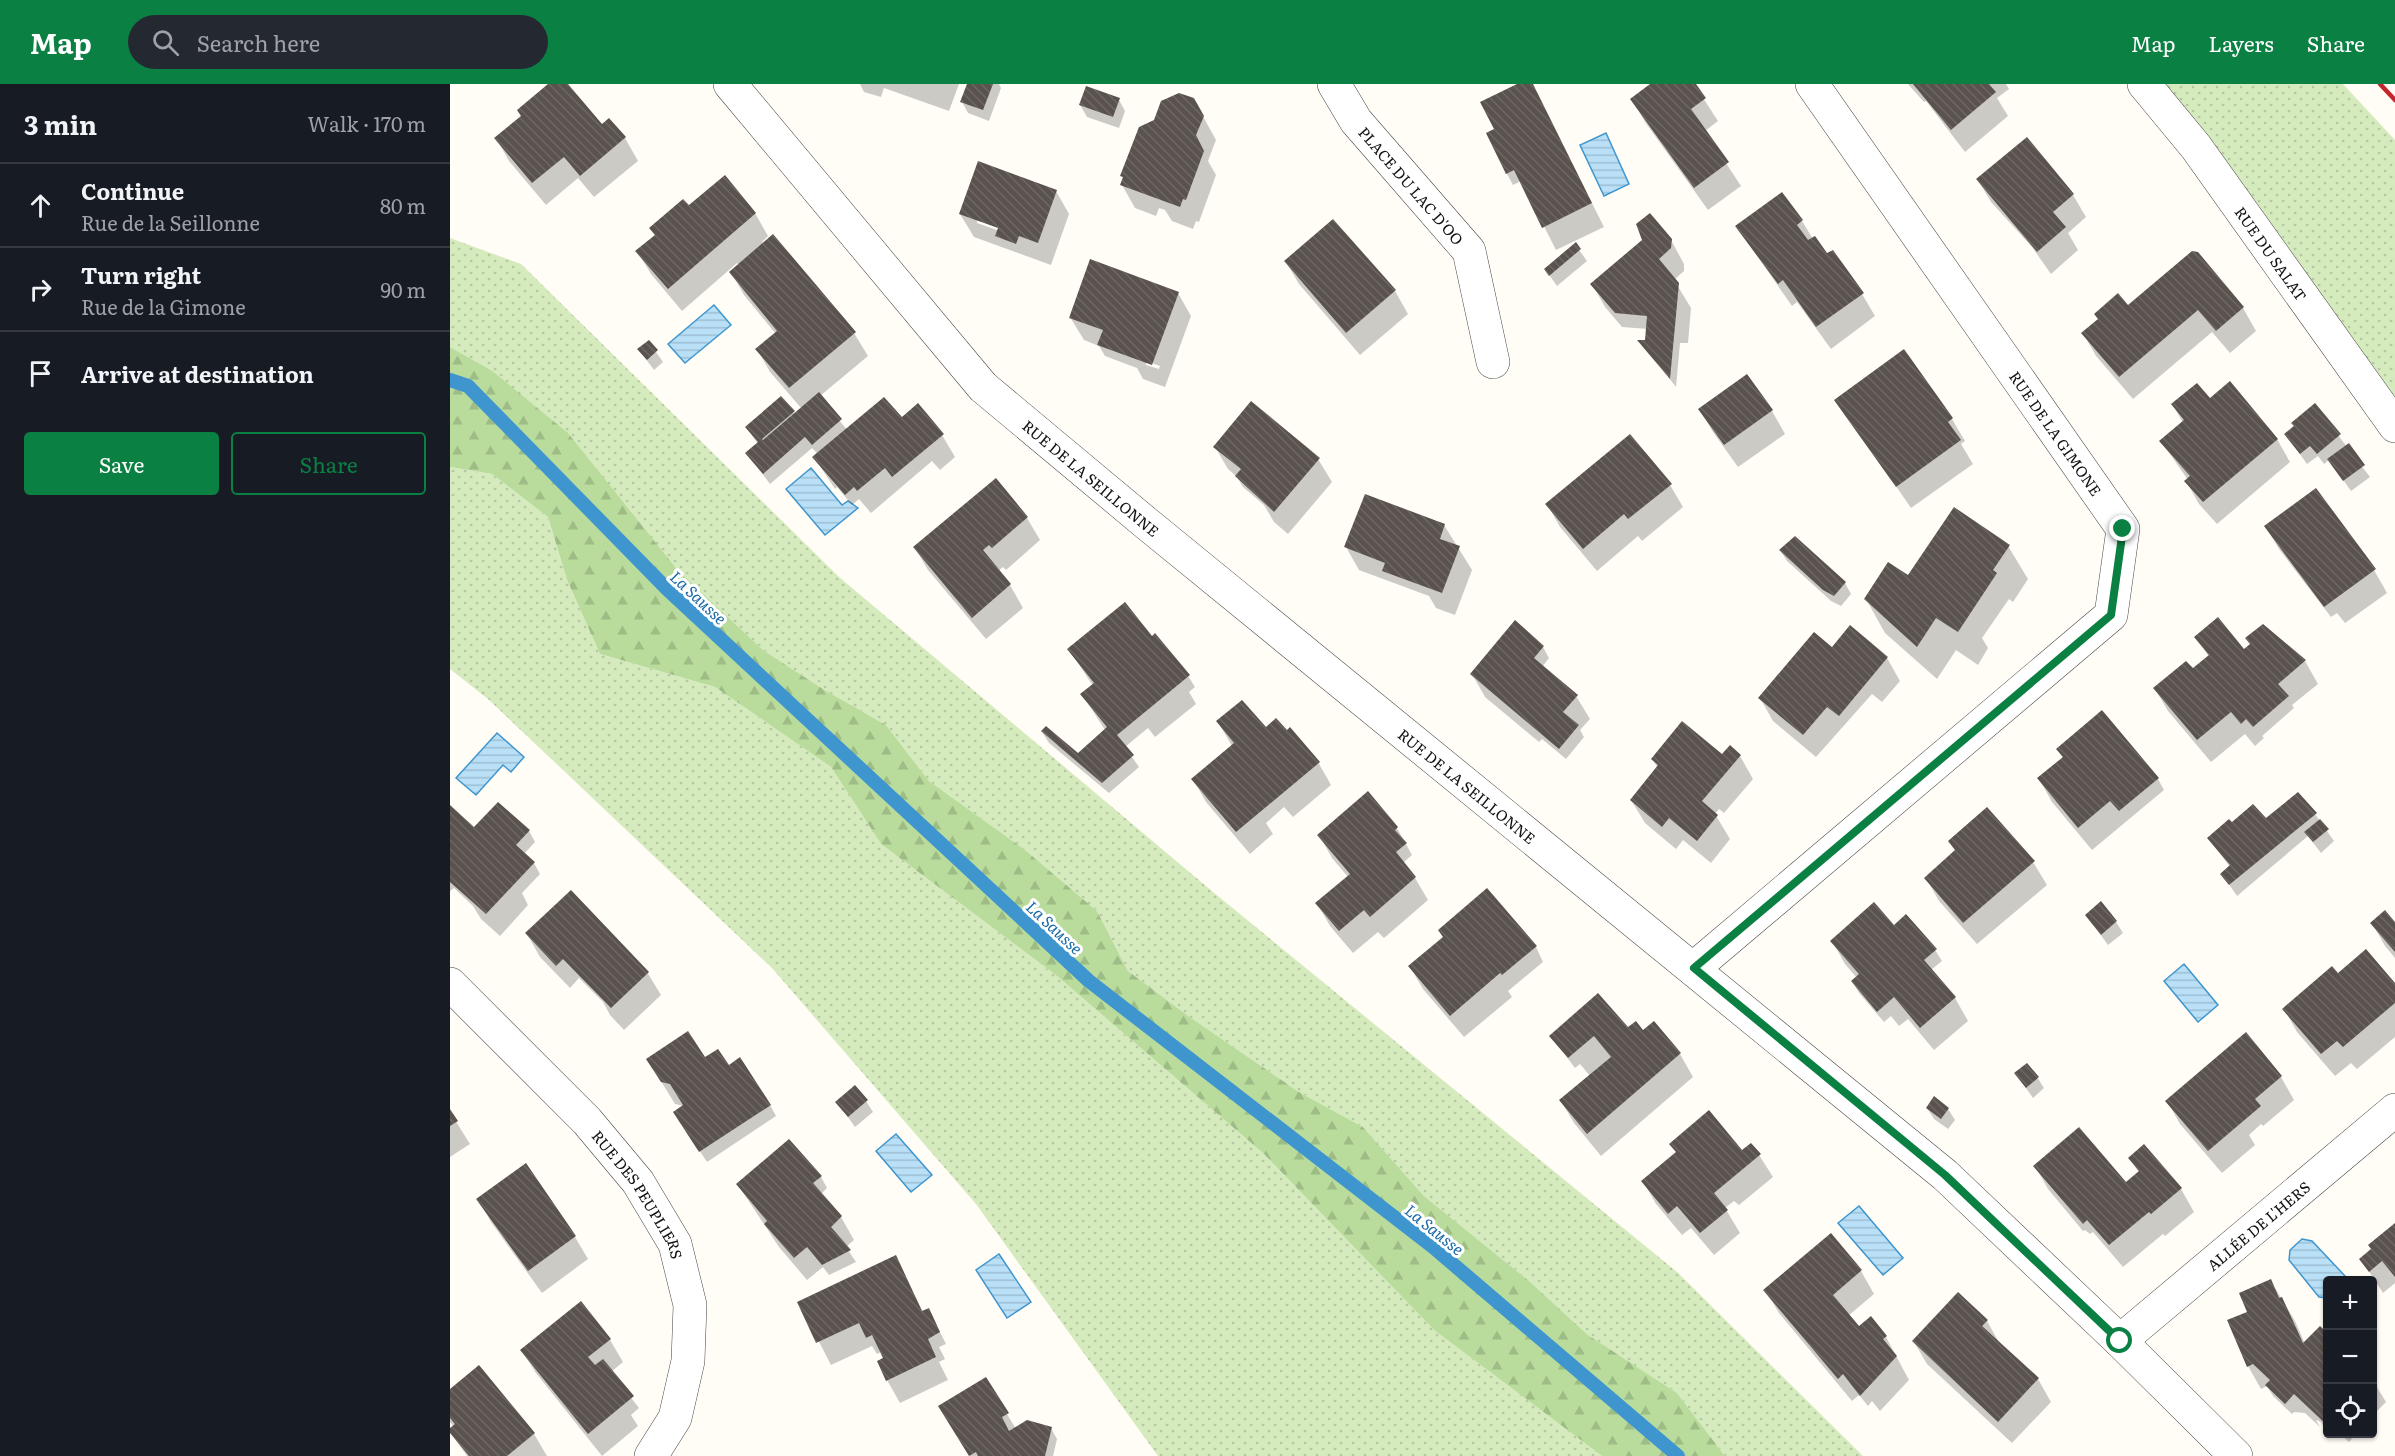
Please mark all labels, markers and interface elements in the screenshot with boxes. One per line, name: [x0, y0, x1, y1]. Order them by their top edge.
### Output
search box: [128, 15, 548, 69]
text: Map: [30, 21, 92, 63]
icon: search: [149, 26, 182, 59]
text: Search here: [197, 26, 320, 59]
text: Map: [2131, 27, 2176, 58]
text: Layers: [2209, 27, 2274, 58]
text: Share: [2307, 27, 2365, 58]
text: 3 min: [24, 104, 97, 143]
text: Walk · 170 m: [308, 108, 426, 138]
street label: PLACE DU LAC D'OO: [1354, 121, 1470, 249]
text: Continue: [81, 174, 184, 207]
icon: ahead: [24, 189, 57, 222]
text: 80 m: [380, 190, 426, 220]
street label: RUE DU SALAT: [2230, 201, 2313, 305]
text: Rue de la Seillonne: [81, 207, 260, 237]
text: Turn right: [81, 258, 201, 291]
icon: right: [24, 273, 57, 306]
text: 90 m: [381, 274, 426, 304]
text: Rue de la Gimone: [81, 291, 246, 321]
icon: arrive: [24, 357, 57, 390]
text: Arrive at destination: [81, 357, 314, 390]
street label: RUE DE LA GIMONE: [2004, 366, 2108, 500]
street label: RUE DE LA SEILLONNE: [1018, 414, 1165, 541]
button: Save: [24, 432, 219, 495]
button: Share: [231, 432, 426, 495]
route end: [2109, 515, 2135, 541]
water label: La Sausse: [665, 565, 733, 629]
street label: RUE DE LA SEILLONNE: [1394, 722, 1541, 849]
water label: La Sausse: [1021, 895, 1089, 959]
street label: RUE DES PEUPLIERS: [587, 1124, 690, 1261]
street label: ALLÉE DE L'HERS: [2201, 1175, 2315, 1276]
water label: La Sausse: [1400, 1198, 1470, 1260]
map controls: [2323, 1276, 2377, 1438]
button: +: [2323, 1276, 2377, 1330]
route start: [2106, 1327, 2132, 1353]
button: −: [2323, 1330, 2377, 1384]
button: locate: [2323, 1384, 2377, 1438]

